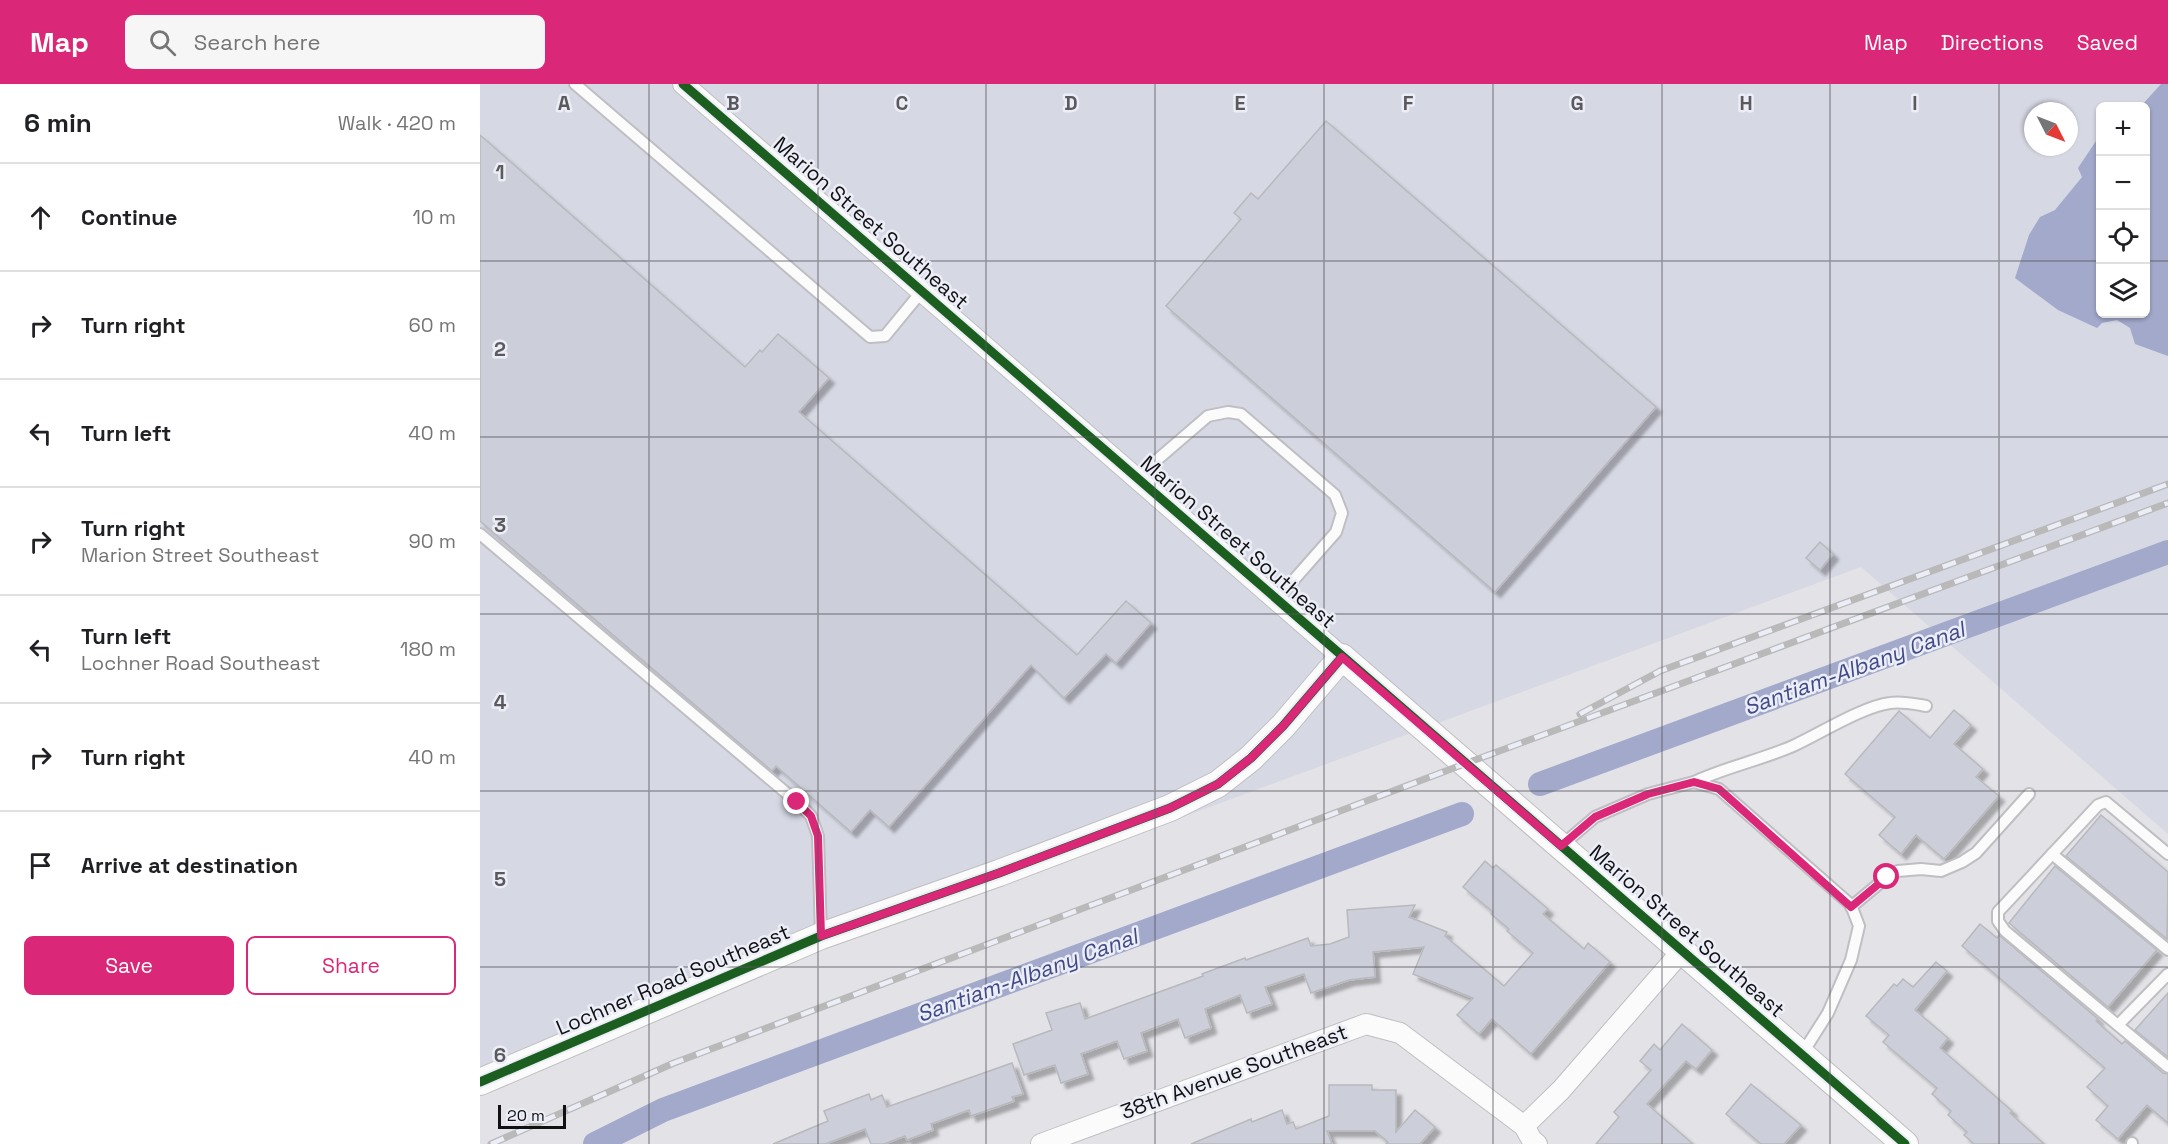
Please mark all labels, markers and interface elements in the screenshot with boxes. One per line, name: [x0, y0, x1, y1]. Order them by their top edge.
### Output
search box: [125, 15, 545, 69]
text: Map: [30, 24, 89, 60]
icon: search: [146, 26, 179, 59]
text: Search here: [194, 28, 321, 56]
text: Map: [1864, 29, 1908, 56]
text: Directions: [1941, 29, 2044, 56]
text: Saved: [2077, 29, 2138, 56]
text: A: [558, 90, 571, 116]
text: B: [726, 90, 740, 116]
text: C: [896, 90, 909, 116]
text: D: [1064, 90, 1078, 116]
text: E: [1234, 90, 1246, 116]
text: F: [1403, 90, 1414, 116]
text: G: [1570, 90, 1584, 116]
text: H: [1739, 90, 1753, 116]
text: I: [1912, 90, 1918, 116]
north arrow: [2024, 102, 2078, 156]
map controls: [2096, 102, 2150, 318]
button: +: [2096, 102, 2150, 156]
text: 6 min: [24, 106, 92, 140]
text: Walk · 420 m: [338, 110, 456, 136]
street label: Marion Street Southeast: [768, 130, 975, 315]
button: −: [2096, 156, 2150, 210]
text: 1: [495, 159, 505, 185]
icon: ahead: [24, 201, 57, 234]
text: Continue: [81, 203, 177, 231]
text: 10 m: [412, 204, 456, 230]
button: locate: [2096, 210, 2150, 264]
button: layers: [2096, 264, 2150, 318]
icon: right: [24, 309, 57, 342]
text: Turn right: [81, 311, 186, 339]
text: 60 m: [409, 312, 456, 338]
text: 2: [494, 336, 506, 362]
icon: left: [24, 417, 57, 450]
text: Turn left: [81, 419, 171, 447]
text: 40 m: [408, 420, 456, 446]
street label: Marion Street Southeast: [1135, 449, 1342, 634]
text: 3: [494, 512, 506, 538]
text: Turn right: [81, 514, 186, 542]
icon: right: [24, 525, 57, 558]
text: 90 m: [409, 528, 456, 554]
text: Marion Street Southeast: [81, 542, 319, 568]
water label: Santiam-Albany Canal: [1740, 614, 1971, 721]
text: Turn left: [81, 622, 171, 650]
icon: left: [24, 633, 57, 666]
text: 180 m: [400, 636, 456, 662]
text: Lochner Road Southeast: [81, 650, 321, 676]
text: 4: [494, 689, 507, 715]
icon: right: [24, 741, 57, 774]
text: Turn right: [81, 743, 186, 771]
text: 40 m: [408, 744, 456, 770]
route end: [783, 788, 809, 814]
street label: Marion Street Southeast: [1584, 838, 1791, 1023]
icon: arrive: [24, 849, 57, 882]
text: Arrive at destination: [81, 851, 298, 879]
route start: [1873, 863, 1899, 889]
text: 5: [494, 866, 506, 892]
street label: Lochner Road Southeast: [552, 918, 794, 1041]
water label: Santiam-Albany Canal: [913, 921, 1144, 1028]
button: Save: [24, 936, 234, 995]
button: Share: [246, 936, 456, 995]
street label: 38th Avenue Southeast: [1117, 1018, 1351, 1125]
text: 6: [494, 1042, 506, 1068]
scale bar: [498, 1102, 566, 1130]
text: 20 m: [507, 1105, 545, 1126]

